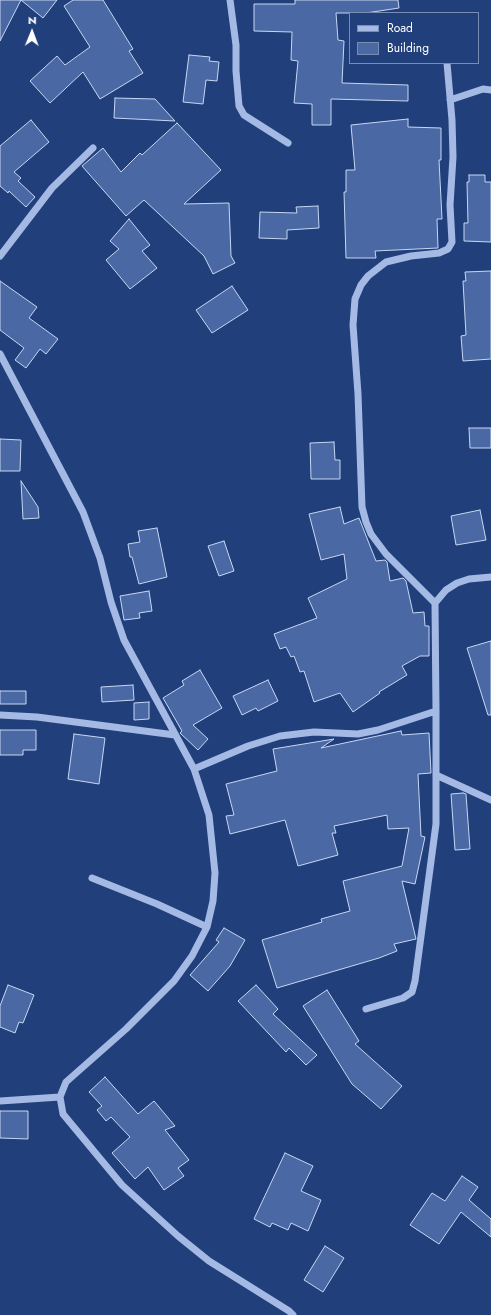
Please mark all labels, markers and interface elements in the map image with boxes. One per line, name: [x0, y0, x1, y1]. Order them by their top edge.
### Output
north arrow: [12, 12, 52, 52]
text: N: [28, 12, 37, 28]
legend: [349, 12, 479, 64]
text: Road: [387, 19, 413, 37]
text: Building: [387, 39, 429, 57]

